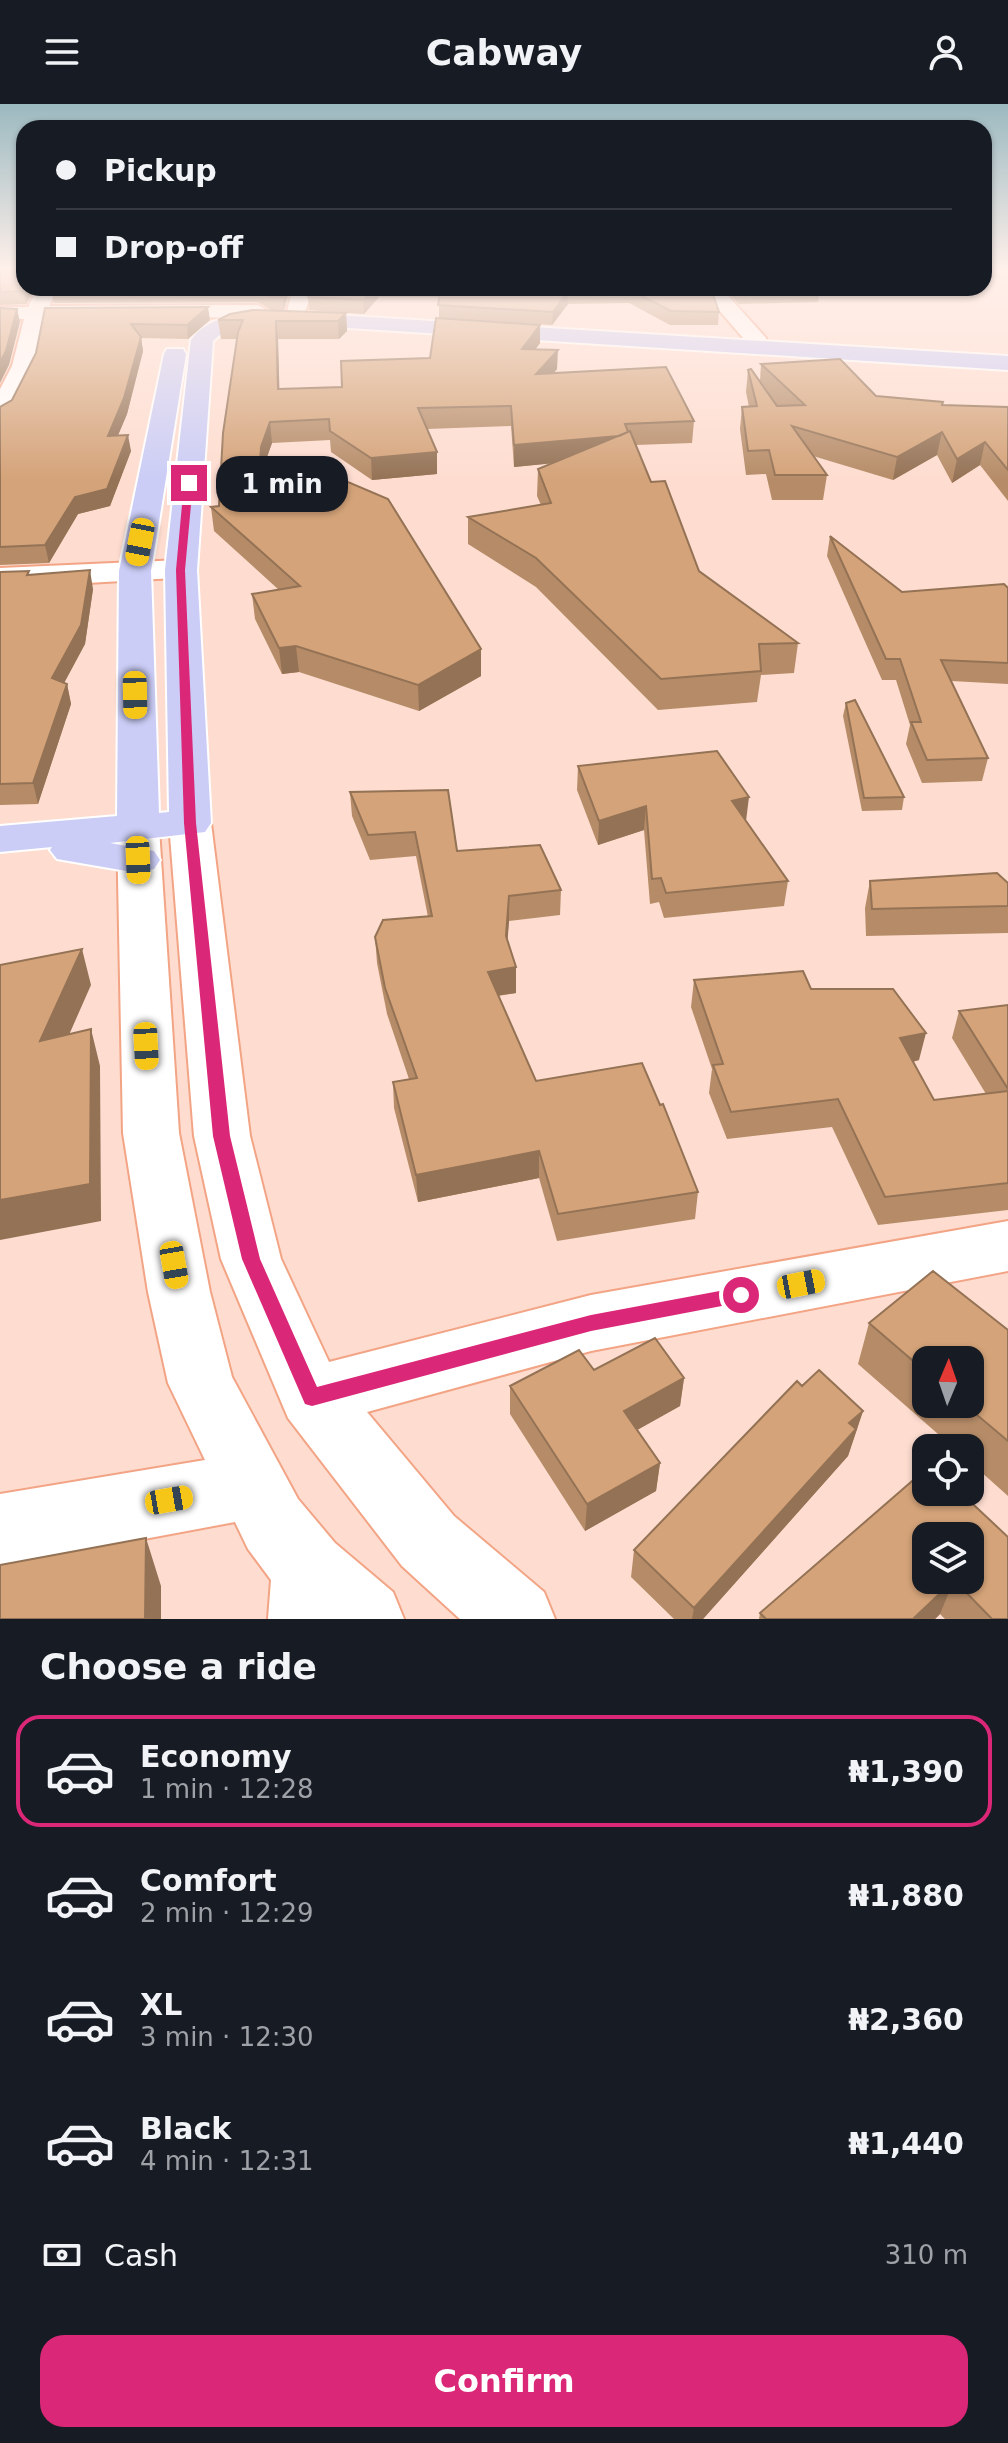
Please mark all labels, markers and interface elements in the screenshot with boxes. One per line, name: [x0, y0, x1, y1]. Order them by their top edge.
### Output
icon: menu: [40, 30, 84, 74]
icon: person: [924, 30, 968, 74]
text: Cabway: [426, 32, 582, 73]
text: Pickup: [104, 153, 217, 188]
text: Drop-off: [104, 230, 243, 265]
callout: 1 min: [217, 455, 349, 511]
route end: [171, 465, 207, 501]
text: 1 min: [241, 469, 323, 499]
car: [124, 516, 156, 568]
car: [123, 671, 147, 719]
car: [125, 836, 151, 884]
car: [133, 1021, 159, 1071]
car: [158, 1239, 190, 1291]
car: [775, 1268, 827, 1300]
route start: [723, 1277, 759, 1313]
north arrow: [912, 1346, 984, 1418]
map controls: [912, 1346, 984, 1594]
button: locate: [912, 1434, 984, 1506]
car: [143, 1484, 195, 1516]
button: layers: [912, 1522, 984, 1594]
text: Choose a ride: [40, 1646, 317, 1687]
icon: car: [44, 1735, 116, 1807]
text: Economy: [140, 1739, 292, 1774]
text: ₦1,390: [848, 1754, 964, 1789]
text: 1 min · 12:28: [140, 1774, 314, 1804]
icon: car: [44, 1859, 116, 1931]
text: Comfort: [140, 1863, 277, 1898]
text: ₦1,880: [848, 1878, 964, 1913]
text: 2 min · 12:29: [140, 1898, 314, 1928]
icon: car: [44, 1983, 116, 2055]
text: XL: [140, 1987, 182, 2022]
text: ₦2,360: [848, 2002, 964, 2037]
text: 3 min · 12:30: [140, 2022, 314, 2052]
icon: car: [44, 2107, 116, 2179]
text: Black: [140, 2111, 231, 2146]
text: ₦1,440: [848, 2126, 964, 2161]
text: 4 min · 12:31: [140, 2146, 314, 2176]
icon: cash: [40, 2233, 84, 2277]
text: Cash: [104, 2238, 178, 2273]
text: 310 m: [885, 2240, 968, 2270]
button: Confirm: [40, 2335, 968, 2427]

